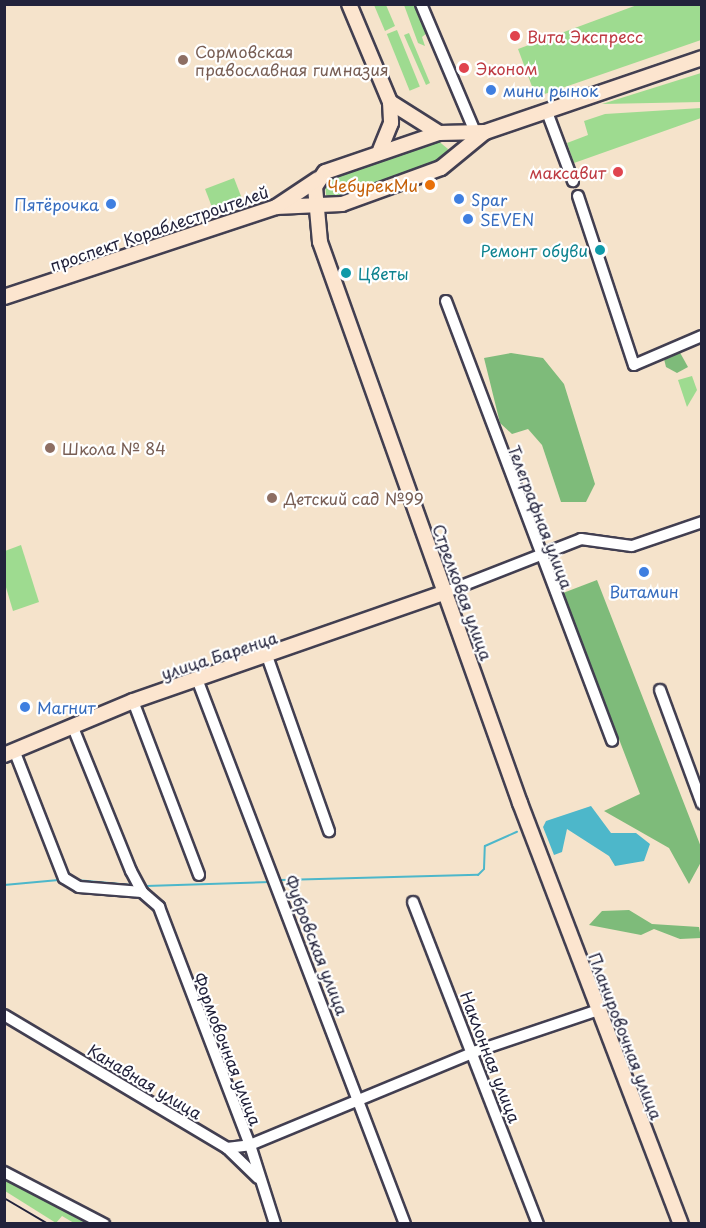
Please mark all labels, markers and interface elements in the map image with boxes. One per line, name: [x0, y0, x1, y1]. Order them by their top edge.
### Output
place label: Вита Экспресс: [527, 26, 643, 46]
marker: Вита Экспресс: [508, 29, 522, 43]
place label: Сормовская православная гимназия: [195, 41, 389, 79]
marker: Сормовская православная гимназия: [176, 53, 190, 67]
place label: Эконом: [476, 58, 538, 78]
marker: Эконом: [457, 61, 471, 75]
place label: мини рынок: [503, 80, 600, 100]
marker: мини рынок: [484, 83, 498, 97]
place label: максавит: [529, 162, 606, 182]
marker: максавит: [611, 165, 625, 179]
place label: ЧебурекМи: [327, 175, 418, 195]
marker: ЧебурекМи: [423, 178, 437, 192]
street label: проспект Кораблестроителей: [47, 181, 271, 275]
place label: Spar: [471, 189, 507, 209]
marker: Spar: [452, 192, 466, 206]
place label: Пятёрочка: [14, 194, 99, 214]
marker: Пятёрочка: [104, 197, 118, 211]
place label: SEVEN: [480, 209, 534, 229]
marker: SEVEN: [461, 212, 475, 226]
place label: Ремонт обуви: [480, 240, 588, 260]
marker: Ремонт обуви: [593, 243, 607, 257]
place label: Цветы: [358, 263, 409, 283]
marker: Цветы: [339, 266, 353, 280]
place label: Школа № 84: [62, 438, 166, 458]
marker: Школа № 84: [43, 441, 57, 455]
street label: Телеграфная улица: [505, 442, 577, 592]
place label: Детский сад №99: [284, 488, 425, 508]
marker: Детский сад №99: [265, 491, 279, 505]
street label: Стрелковая улица: [429, 521, 497, 663]
marker: Витамин: [637, 565, 651, 579]
place label: Витамин: [609, 581, 679, 601]
street label: улица Баренца: [158, 627, 280, 683]
place label: Магнит: [37, 697, 96, 717]
marker: Магнит: [18, 700, 32, 714]
street label: Фубровская улица: [281, 872, 353, 1018]
street label: Планировочная улица: [585, 949, 667, 1123]
street label: Формовочная улица: [190, 969, 266, 1129]
street label: Наклонная улица: [457, 988, 525, 1126]
street label: Канавная улица: [84, 1039, 206, 1123]

